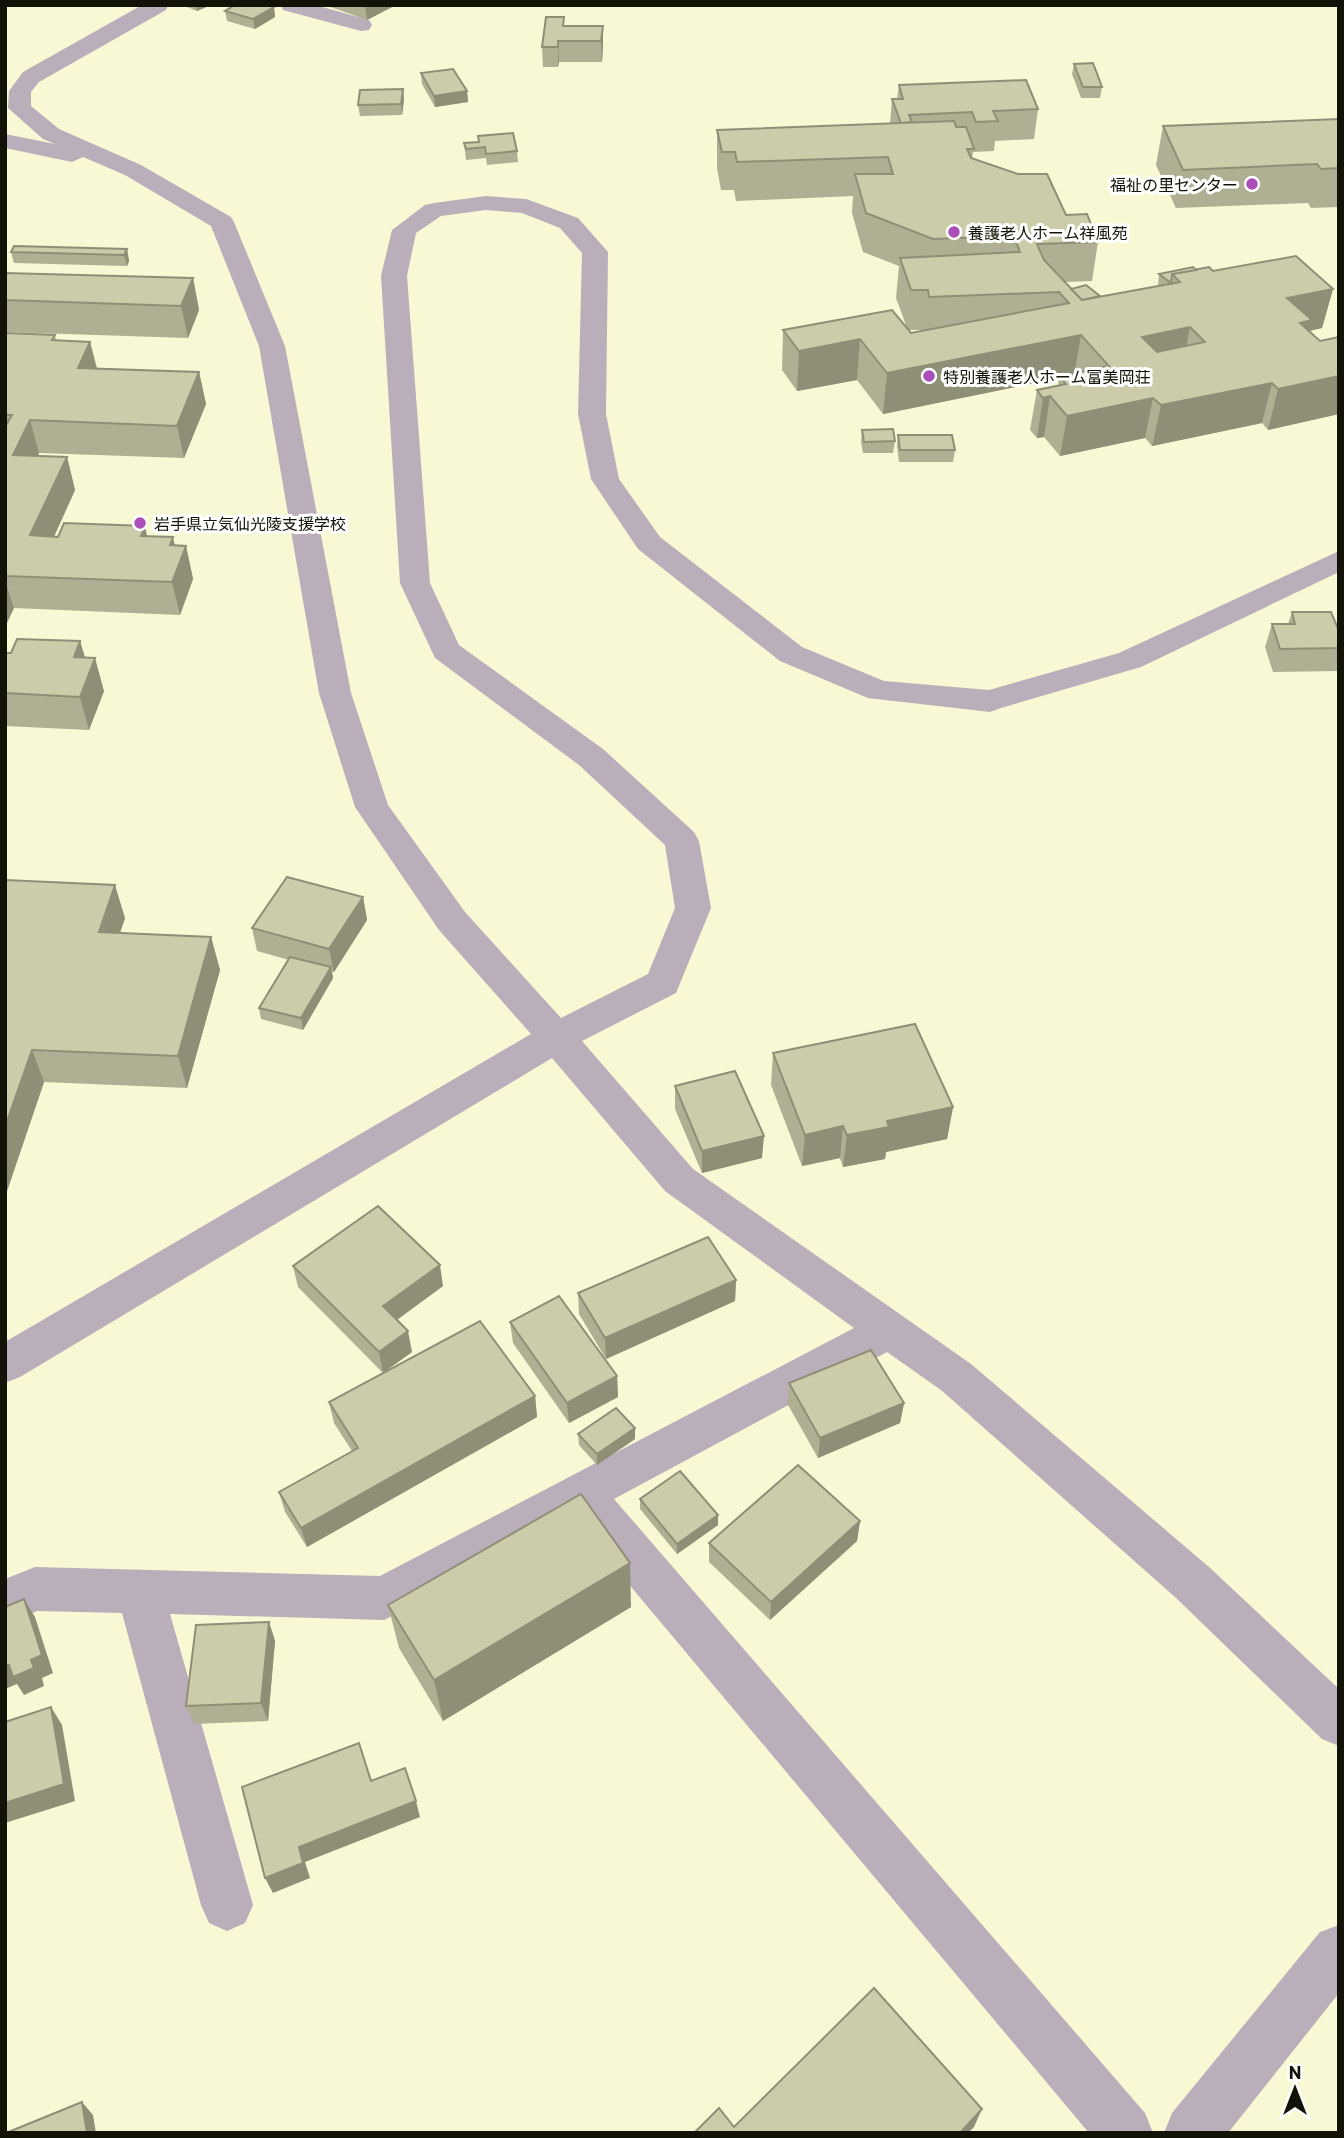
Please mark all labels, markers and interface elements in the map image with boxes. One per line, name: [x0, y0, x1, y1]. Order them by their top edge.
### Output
place label: 福祉の里センター: [1110, 175, 1238, 194]
marker: 福祉の里センター: [1244, 176, 1260, 192]
place label: 養護老人ホーム祥風苑: [968, 223, 1128, 242]
marker: 養護老人ホーム祥風苑: [946, 224, 962, 240]
place label: 特別養護老人ホーム富美岡荘: [943, 367, 1151, 386]
marker: 特別養護老人ホーム富美岡荘: [921, 368, 937, 384]
place label: 岩手県立気仙光陵支援学校: [154, 514, 346, 533]
marker: 岩手県立気仙光陵支援学校: [132, 515, 148, 531]
north arrow: [1260, 2054, 1330, 2124]
text: N: [1289, 2060, 1301, 2083]

